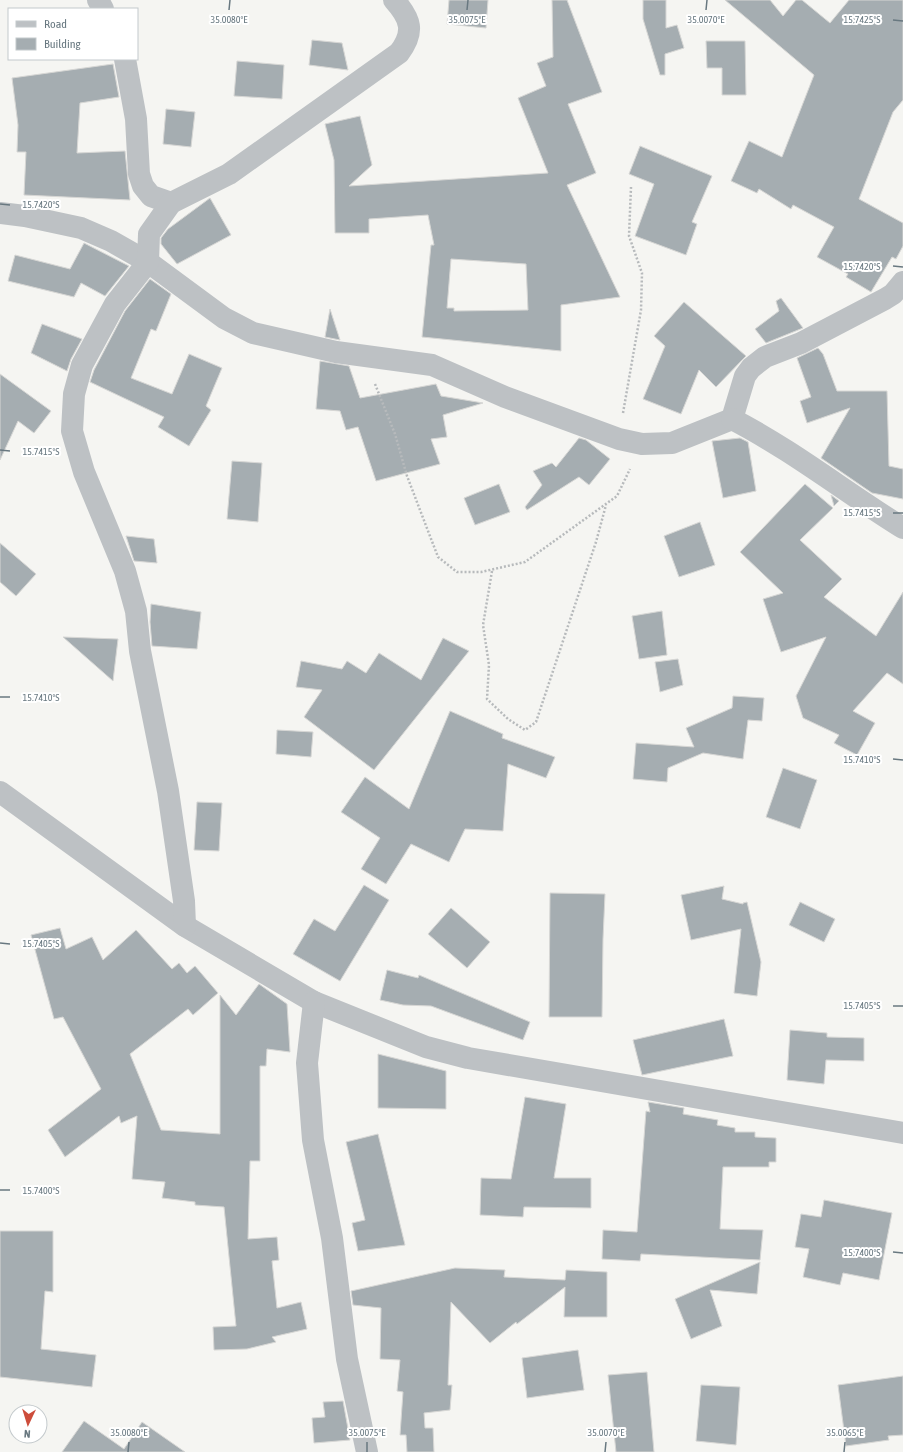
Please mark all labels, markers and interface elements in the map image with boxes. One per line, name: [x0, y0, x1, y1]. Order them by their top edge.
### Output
legend: [8, 8, 138, 60]
text: 35.0080°E: [211, 14, 248, 25]
text: 35.0075°E: [449, 14, 486, 25]
text: 35.0070°E: [688, 14, 725, 25]
text: 15.7425°S: [844, 14, 880, 25]
text: Road: [44, 17, 67, 31]
text: Building: [44, 37, 82, 51]
text: 15.7420°S: [23, 199, 59, 210]
text: 15.7420°S: [844, 261, 880, 272]
text: 15.7415°S: [23, 446, 59, 457]
text: 15.7415°S: [844, 507, 880, 518]
text: 15.7410°S: [23, 692, 59, 703]
text: 15.7410°S: [844, 754, 880, 765]
text: 15.7405°S: [23, 938, 59, 949]
text: 15.7405°S: [844, 1000, 880, 1011]
text: 15.7400°S: [23, 1185, 59, 1196]
text: 15.7400°S: [844, 1247, 880, 1258]
north arrow: [8, 1404, 48, 1444]
text: 35.0080°E: [111, 1427, 148, 1438]
text: 35.0075°E: [349, 1427, 386, 1438]
text: 35.0070°E: [588, 1427, 625, 1438]
text: 35.0065°E: [827, 1427, 864, 1438]
text: N: [24, 1428, 31, 1440]

